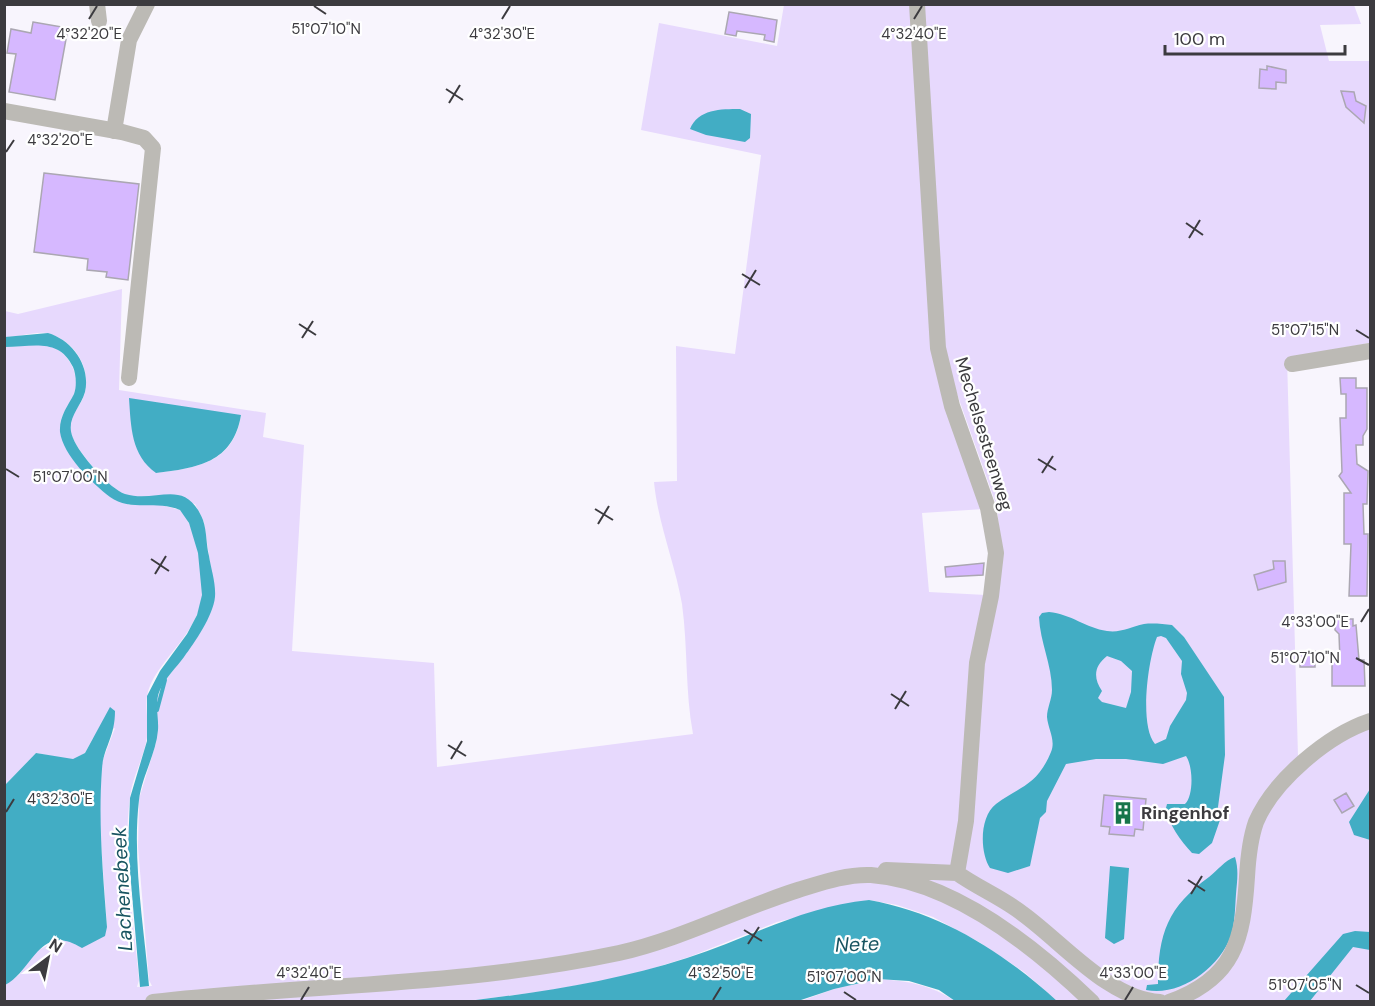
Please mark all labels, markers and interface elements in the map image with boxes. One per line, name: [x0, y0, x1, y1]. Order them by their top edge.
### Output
scale bar: [1165, 18, 1345, 56]
text: 51°07'10"N: [291, 19, 361, 39]
text: 4°32'20"E: [56, 24, 122, 44]
text: 4°32'30"E: [469, 24, 535, 44]
text: 4°32'40"E: [881, 24, 947, 44]
text: 100 m: [1174, 27, 1225, 51]
text: 4°32'20"E: [27, 130, 93, 150]
text: 51°07'15"N: [1271, 320, 1339, 340]
street label: Mechelsesteenweg: [949, 354, 1019, 514]
text: 51°07'00"N: [32, 467, 108, 487]
text: 4°33'00"E: [1281, 612, 1349, 632]
text: 51°07'10"N: [1270, 648, 1340, 668]
text: 4°32'30"E: [27, 789, 93, 809]
building icon: Ringenhof: [1110, 800, 1136, 826]
place label: Ringenhof: [1141, 801, 1230, 825]
water label: Lachenebeek: [106, 825, 138, 952]
north arrow: [18, 928, 78, 988]
water label: Nete: [835, 930, 879, 958]
text: N: [45, 934, 66, 958]
text: 4°32'40"E: [276, 963, 342, 983]
text: 4°32'50"E: [688, 963, 754, 983]
text: 4°33'00"E: [1099, 963, 1167, 983]
text: 51°07'00"N: [806, 967, 882, 987]
text: 51°07'05"N: [1268, 975, 1342, 995]

